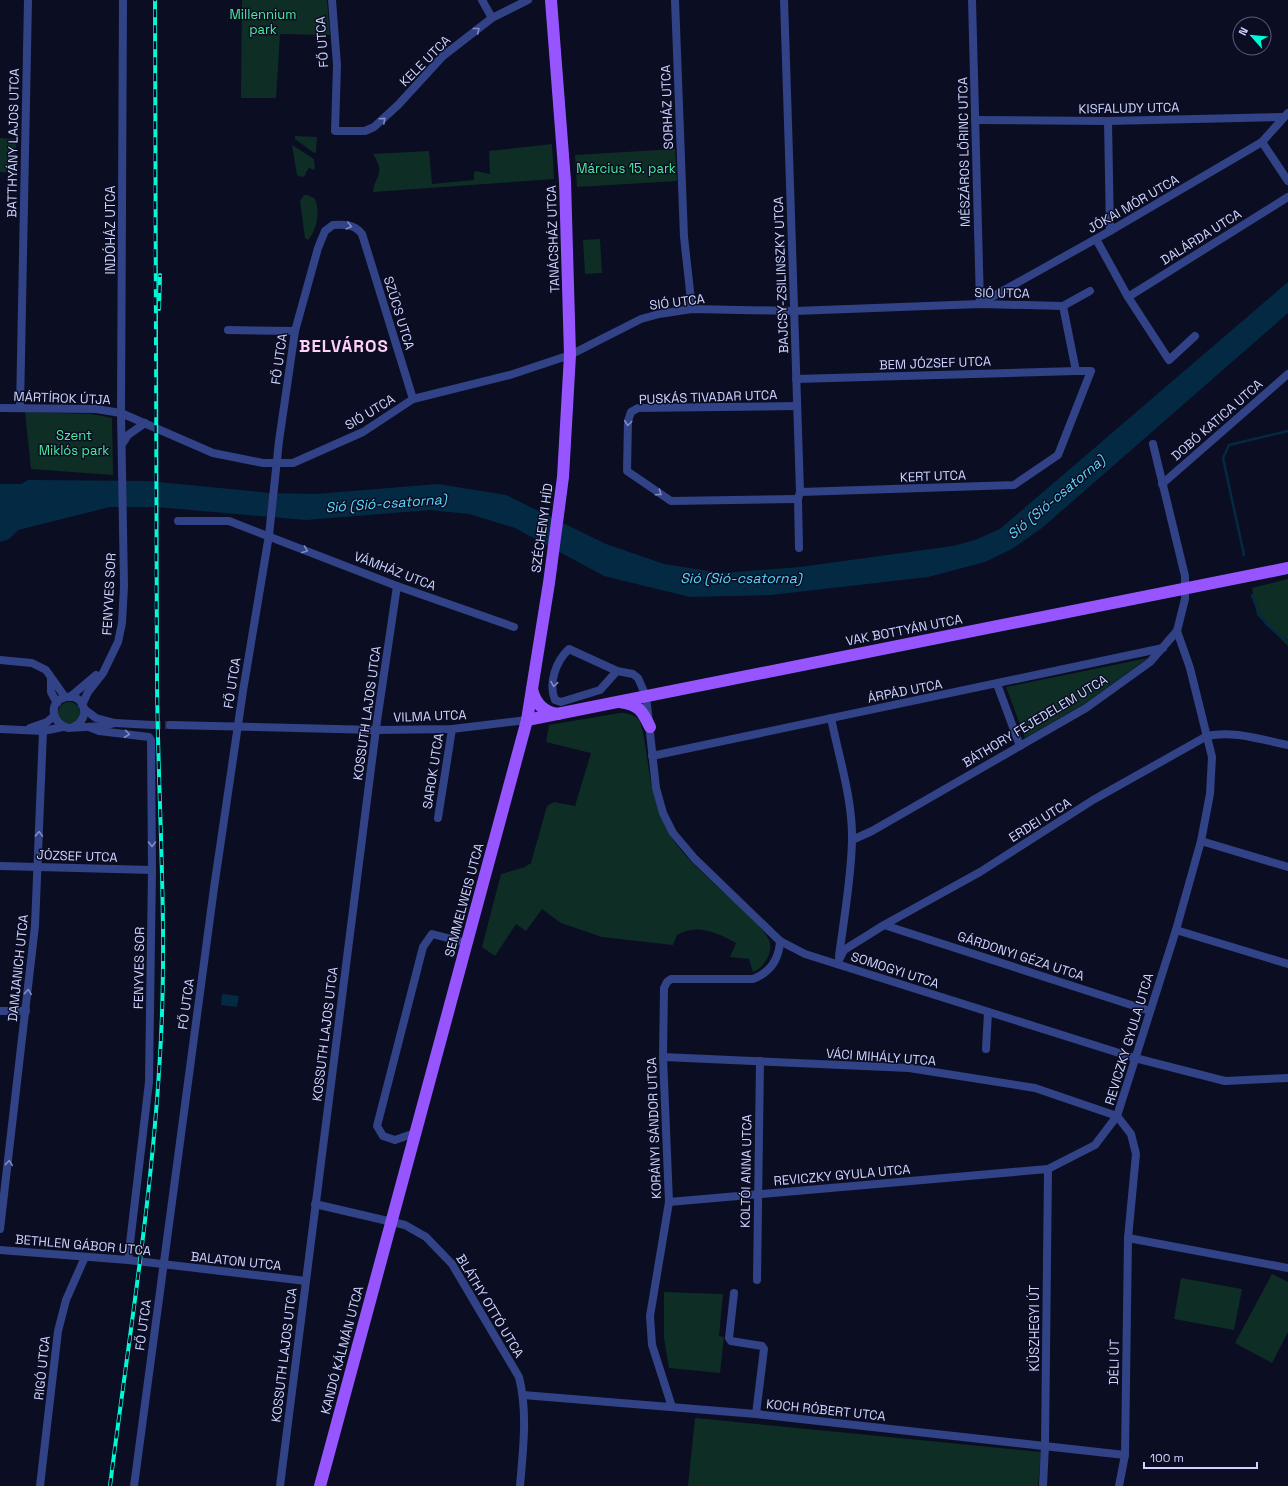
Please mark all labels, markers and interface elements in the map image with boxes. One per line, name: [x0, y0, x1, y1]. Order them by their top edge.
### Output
park label: Millennium park: [230, 6, 296, 38]
street label: FŐ UTCA: [312, 16, 332, 68]
north arrow: [1232, 16, 1272, 56]
text: N: [1235, 25, 1251, 38]
one-way arrow: [472, 28, 479, 35]
street label: KELE UTCA: [396, 32, 454, 90]
street label: SORHÁZ UTCA: [657, 64, 677, 150]
street label: BATTHYÁNY LAJOS UTCA: [3, 68, 23, 218]
street label: MÉSZÁROS LŐRINC UTCA: [954, 77, 974, 227]
street label: KISFALUDY UTCA: [1078, 99, 1180, 117]
one-way arrow: [378, 118, 385, 125]
park label: Március 15. park: [576, 160, 676, 177]
street label: JÓKAI MÓR UTCA: [1084, 171, 1182, 237]
street label: INDÓHÁZ UTCA: [102, 185, 119, 275]
street label: TANÁCSHÁZ UTCA: [543, 185, 563, 293]
street label: BAJCSY-ZSILINSZKY UTCA: [770, 196, 792, 354]
street label: DALÁRDA UTCA: [1157, 205, 1245, 269]
one-way arrow: [345, 221, 352, 230]
street label: SZŰCS UTCA: [380, 274, 418, 352]
street label: SIÓ UTCA: [974, 284, 1030, 302]
street label: SIÓ UTCA: [648, 290, 706, 314]
street label: FŐ UTCA: [267, 332, 291, 386]
district label: BELVÁROS: [299, 335, 389, 357]
street label: BEM JÓZSEF UTCA: [879, 353, 991, 373]
street label: DOBÓ KATICA UTCA: [1168, 376, 1266, 464]
street label: PUSKÁS TIVADAR UTCA: [639, 386, 777, 408]
street label: MÁRTÍROK ÚTJA: [13, 388, 111, 408]
street label: SIÓ UTCA: [342, 390, 398, 434]
one-way arrow: [624, 420, 633, 426]
park label: Szent Miklós park: [39, 427, 109, 459]
water label: Sió (Sió-csatorna): [1004, 450, 1110, 543]
street label: KERT UTCA: [900, 466, 966, 486]
street label: SZÉCHENYI HÍD: [527, 482, 557, 574]
one-way arrow: [655, 488, 662, 496]
water label: Sió (Sió-csatorna): [325, 490, 449, 516]
one-way arrow: [302, 545, 309, 553]
street label: VÁMHÁZ UTCA: [351, 548, 439, 594]
street label: FENYVES SOR: [98, 552, 120, 636]
water label: Sió (Sió-csatorna): [680, 569, 804, 587]
street label: VAK BOTTYÁN UTCA: [844, 610, 964, 650]
street label: KOSSUTH LAJOS UTCA: [349, 645, 385, 781]
street label: FŐ UTCA: [220, 656, 244, 710]
street label: BÁTHORY FEJEDELEM UTCA: [959, 671, 1111, 771]
street label: ÁRPÁD UTCA: [866, 675, 944, 707]
one-way arrow: [550, 681, 559, 687]
street label: VILMA UTCA: [393, 706, 467, 726]
one-way arrow: [124, 729, 130, 738]
street label: SAROK UTCA: [419, 732, 447, 810]
street label: ERDEI UTCA: [1006, 794, 1074, 846]
one-way arrow: [34, 831, 43, 837]
one-way arrow: [148, 841, 156, 847]
street label: SEMMELWEIS UTCA: [441, 841, 487, 959]
street label: JÓZSEF UTCA: [36, 846, 118, 866]
street label: DAMJANICH UTCA: [4, 914, 32, 1022]
street label: FENYVES SOR: [130, 927, 148, 1009]
street label: GÁRDONYI GÉZA UTCA: [955, 927, 1087, 985]
street label: SOMOGYI UTCA: [849, 948, 941, 992]
street label: KOSSUTH LAJOS UTCA: [308, 966, 342, 1102]
street label: REVICZKY GYULA UTCA: [1101, 971, 1157, 1107]
street label: FŐ UTCA: [174, 977, 198, 1031]
one-way arrow: [23, 989, 32, 995]
street label: VÁCI MIHÁLY UTCA: [825, 1045, 937, 1069]
street label: KORÁNYI SÁNDOR UTCA: [643, 1057, 665, 1199]
street label: KOLTÓI ANNA UTCA: [737, 1114, 755, 1228]
one-way arrow: [4, 1160, 13, 1166]
street label: REVICZKY GYULA UTCA: [773, 1161, 911, 1189]
street label: BETHLEN GÁBOR UTCA: [14, 1231, 152, 1259]
street label: BALATON UTCA: [190, 1248, 282, 1274]
street label: BLÁTHY OTTÓ UTCA: [452, 1251, 528, 1361]
street label: KANDÓ KÁLMÁN UTCA: [317, 1284, 367, 1416]
street label: KÜSZHEGYI ÚT: [1026, 1284, 1043, 1371]
street label: KOSSUTH LAJOS UTCA: [267, 1287, 301, 1423]
street label: FŐ UTCA: [131, 1298, 155, 1352]
street label: RIGÓ UTCA: [30, 1335, 54, 1401]
street label: DÉLI ÚT: [1105, 1339, 1123, 1385]
street label: KOCH RÓBERT UTCA: [765, 1395, 887, 1425]
scale bar: [1144, 1444, 1257, 1470]
text: 100 m: [1150, 1450, 1184, 1466]

